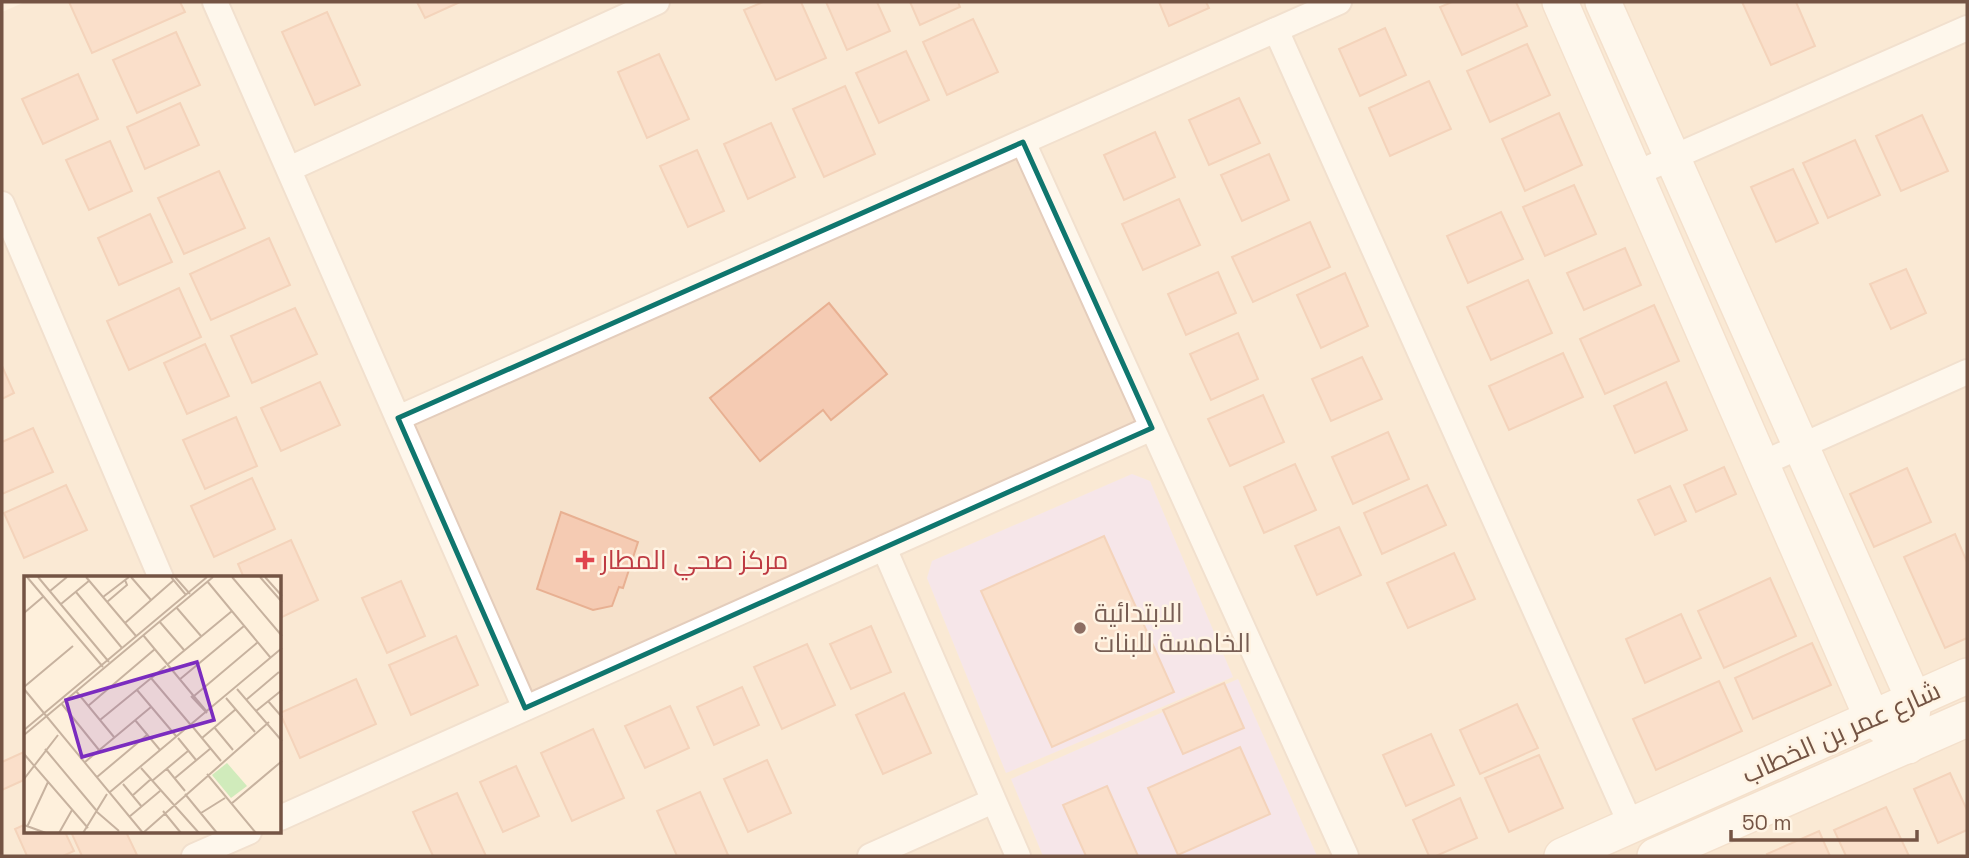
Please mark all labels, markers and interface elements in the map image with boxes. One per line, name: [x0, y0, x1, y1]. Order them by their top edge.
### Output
place label: مركز صحي المطار: [599, 543, 789, 581]
marker: مركز صحي المطار: [575, 550, 595, 570]
inset map: [24, 576, 282, 834]
place label: الابتدائية الخامسة للبنات: [1094, 596, 1251, 660]
marker: الابتدائية الخامسة للبنات: [1072, 620, 1088, 636]
street label: شارع عمر بن الخطاب: [1736, 673, 1946, 791]
scale bar: [1731, 798, 1916, 842]
text: 50 m: [1742, 809, 1792, 836]

